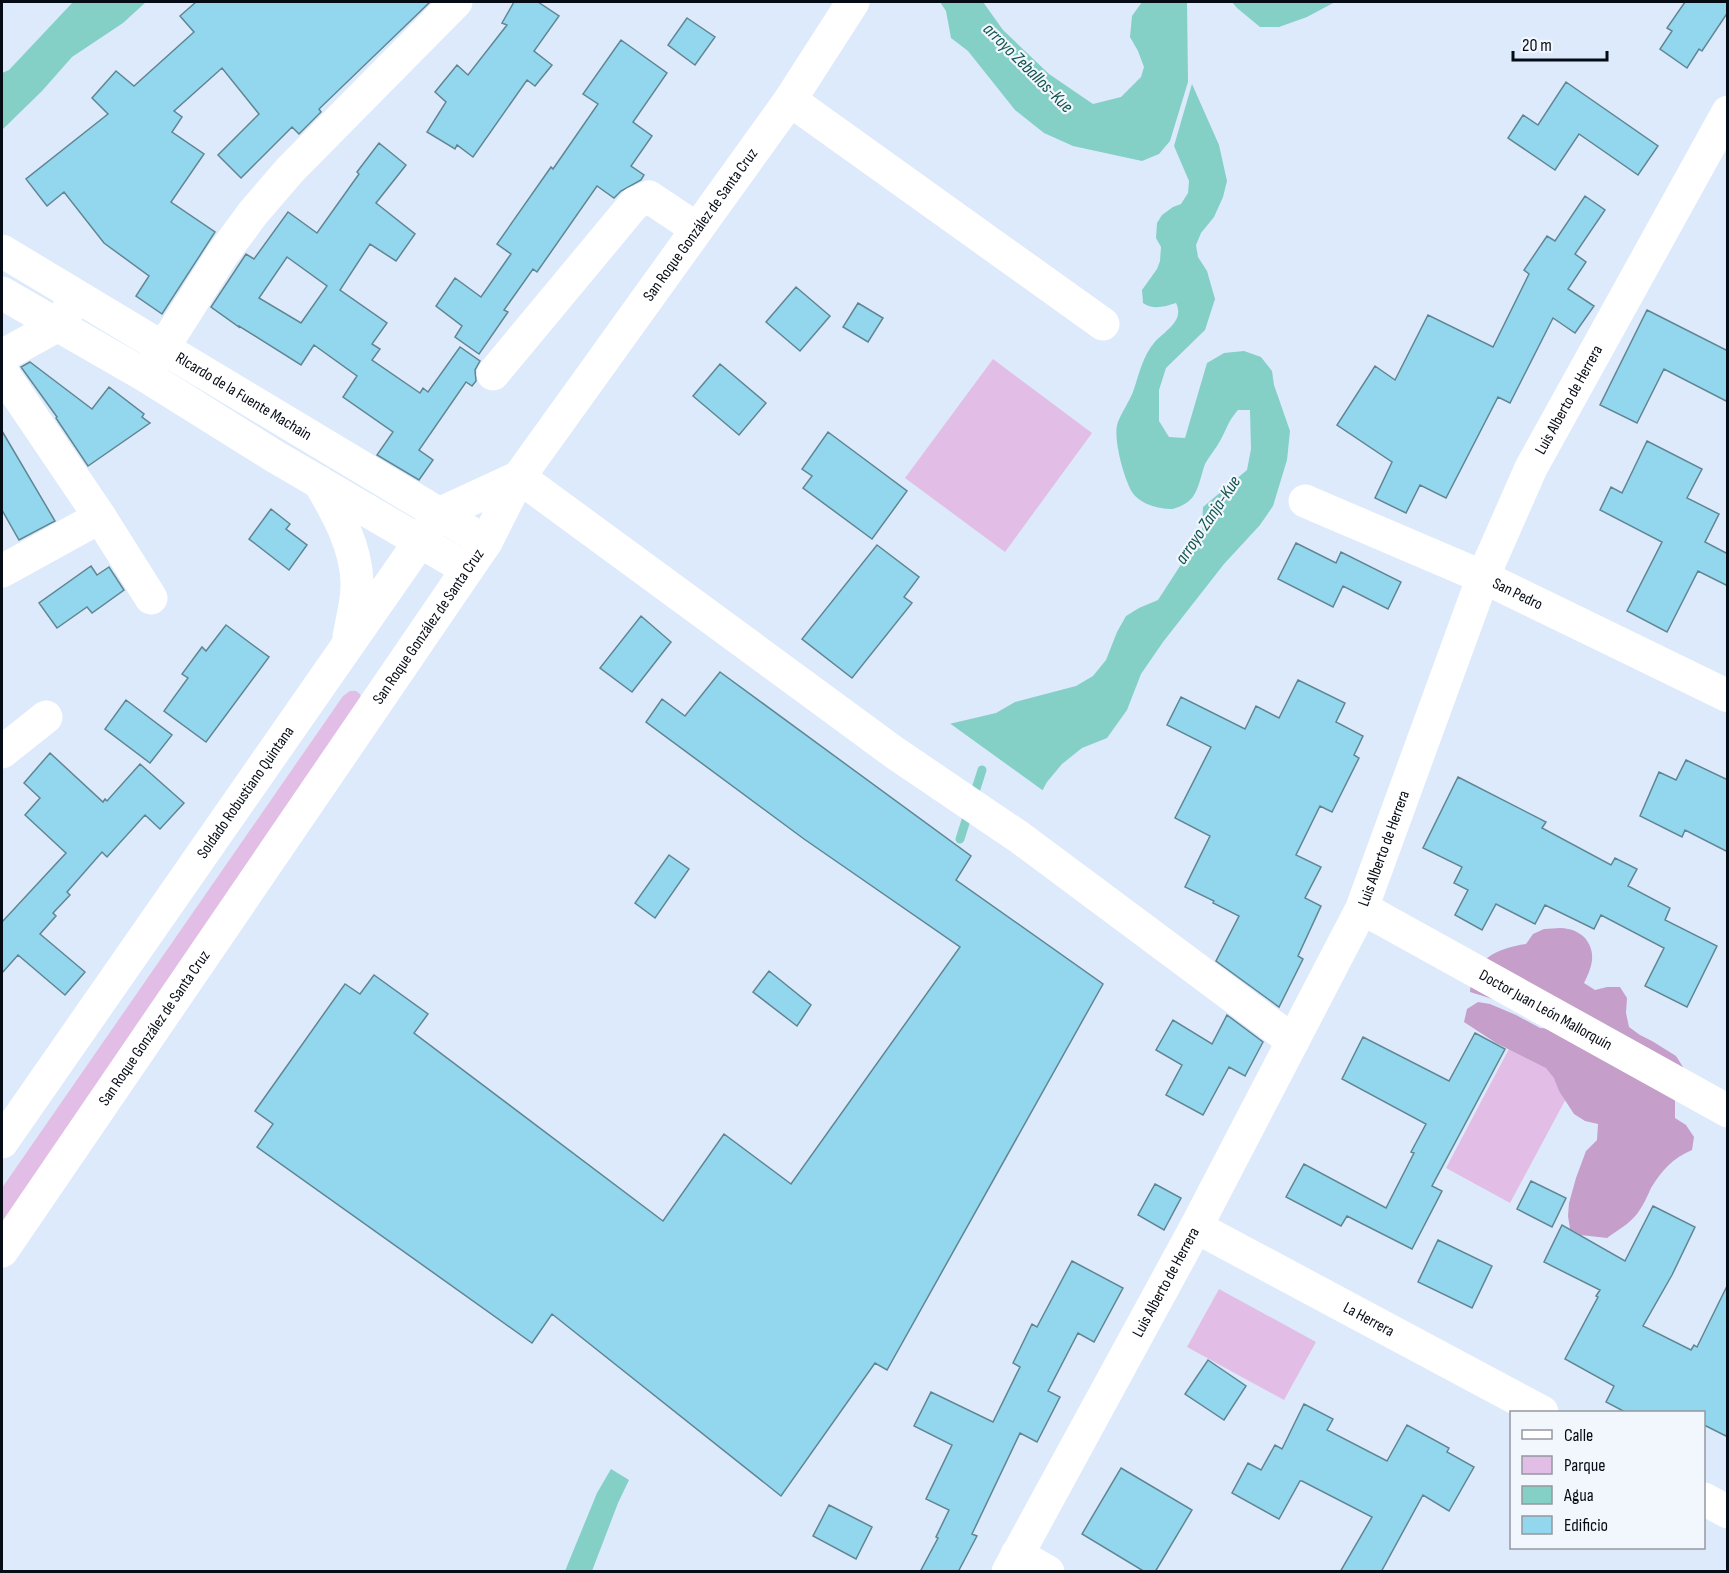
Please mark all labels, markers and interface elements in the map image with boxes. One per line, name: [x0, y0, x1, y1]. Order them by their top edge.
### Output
water label: arroyo Zeballos-Kue: [979, 19, 1077, 117]
scale bar: [1513, 24, 1608, 62]
text: 20 m: [1522, 35, 1552, 56]
street label: San Roque González de Santa Cruz: [639, 144, 762, 305]
street label: Luis Alberto de Herrera: [1531, 342, 1607, 458]
street label: RIcardo de la Fuente Machain: [172, 348, 315, 445]
water label: arroyo Zanja-Kue: [1171, 472, 1245, 568]
street label: San Roque González de Santa Cruz: [369, 545, 488, 708]
street label: San Pedro: [1489, 574, 1546, 614]
street label: Soldado Robustiano Quintana: [193, 723, 298, 862]
street label: Luis Alberto de Herrera: [1354, 788, 1414, 909]
street label: San Roque González de Santa Cruz: [95, 947, 214, 1109]
street label: Doctor Juan León Mallorquín: [1476, 965, 1615, 1054]
street label: Luis Alberto de Herrera: [1128, 1224, 1203, 1340]
street label: La Herrera: [1340, 1298, 1398, 1341]
legend: [1510, 1411, 1705, 1549]
text: Calle: [1564, 1425, 1593, 1446]
text: Parque: [1564, 1455, 1605, 1476]
text: Agua: [1563, 1485, 1594, 1506]
text: Edificio: [1564, 1515, 1608, 1536]

